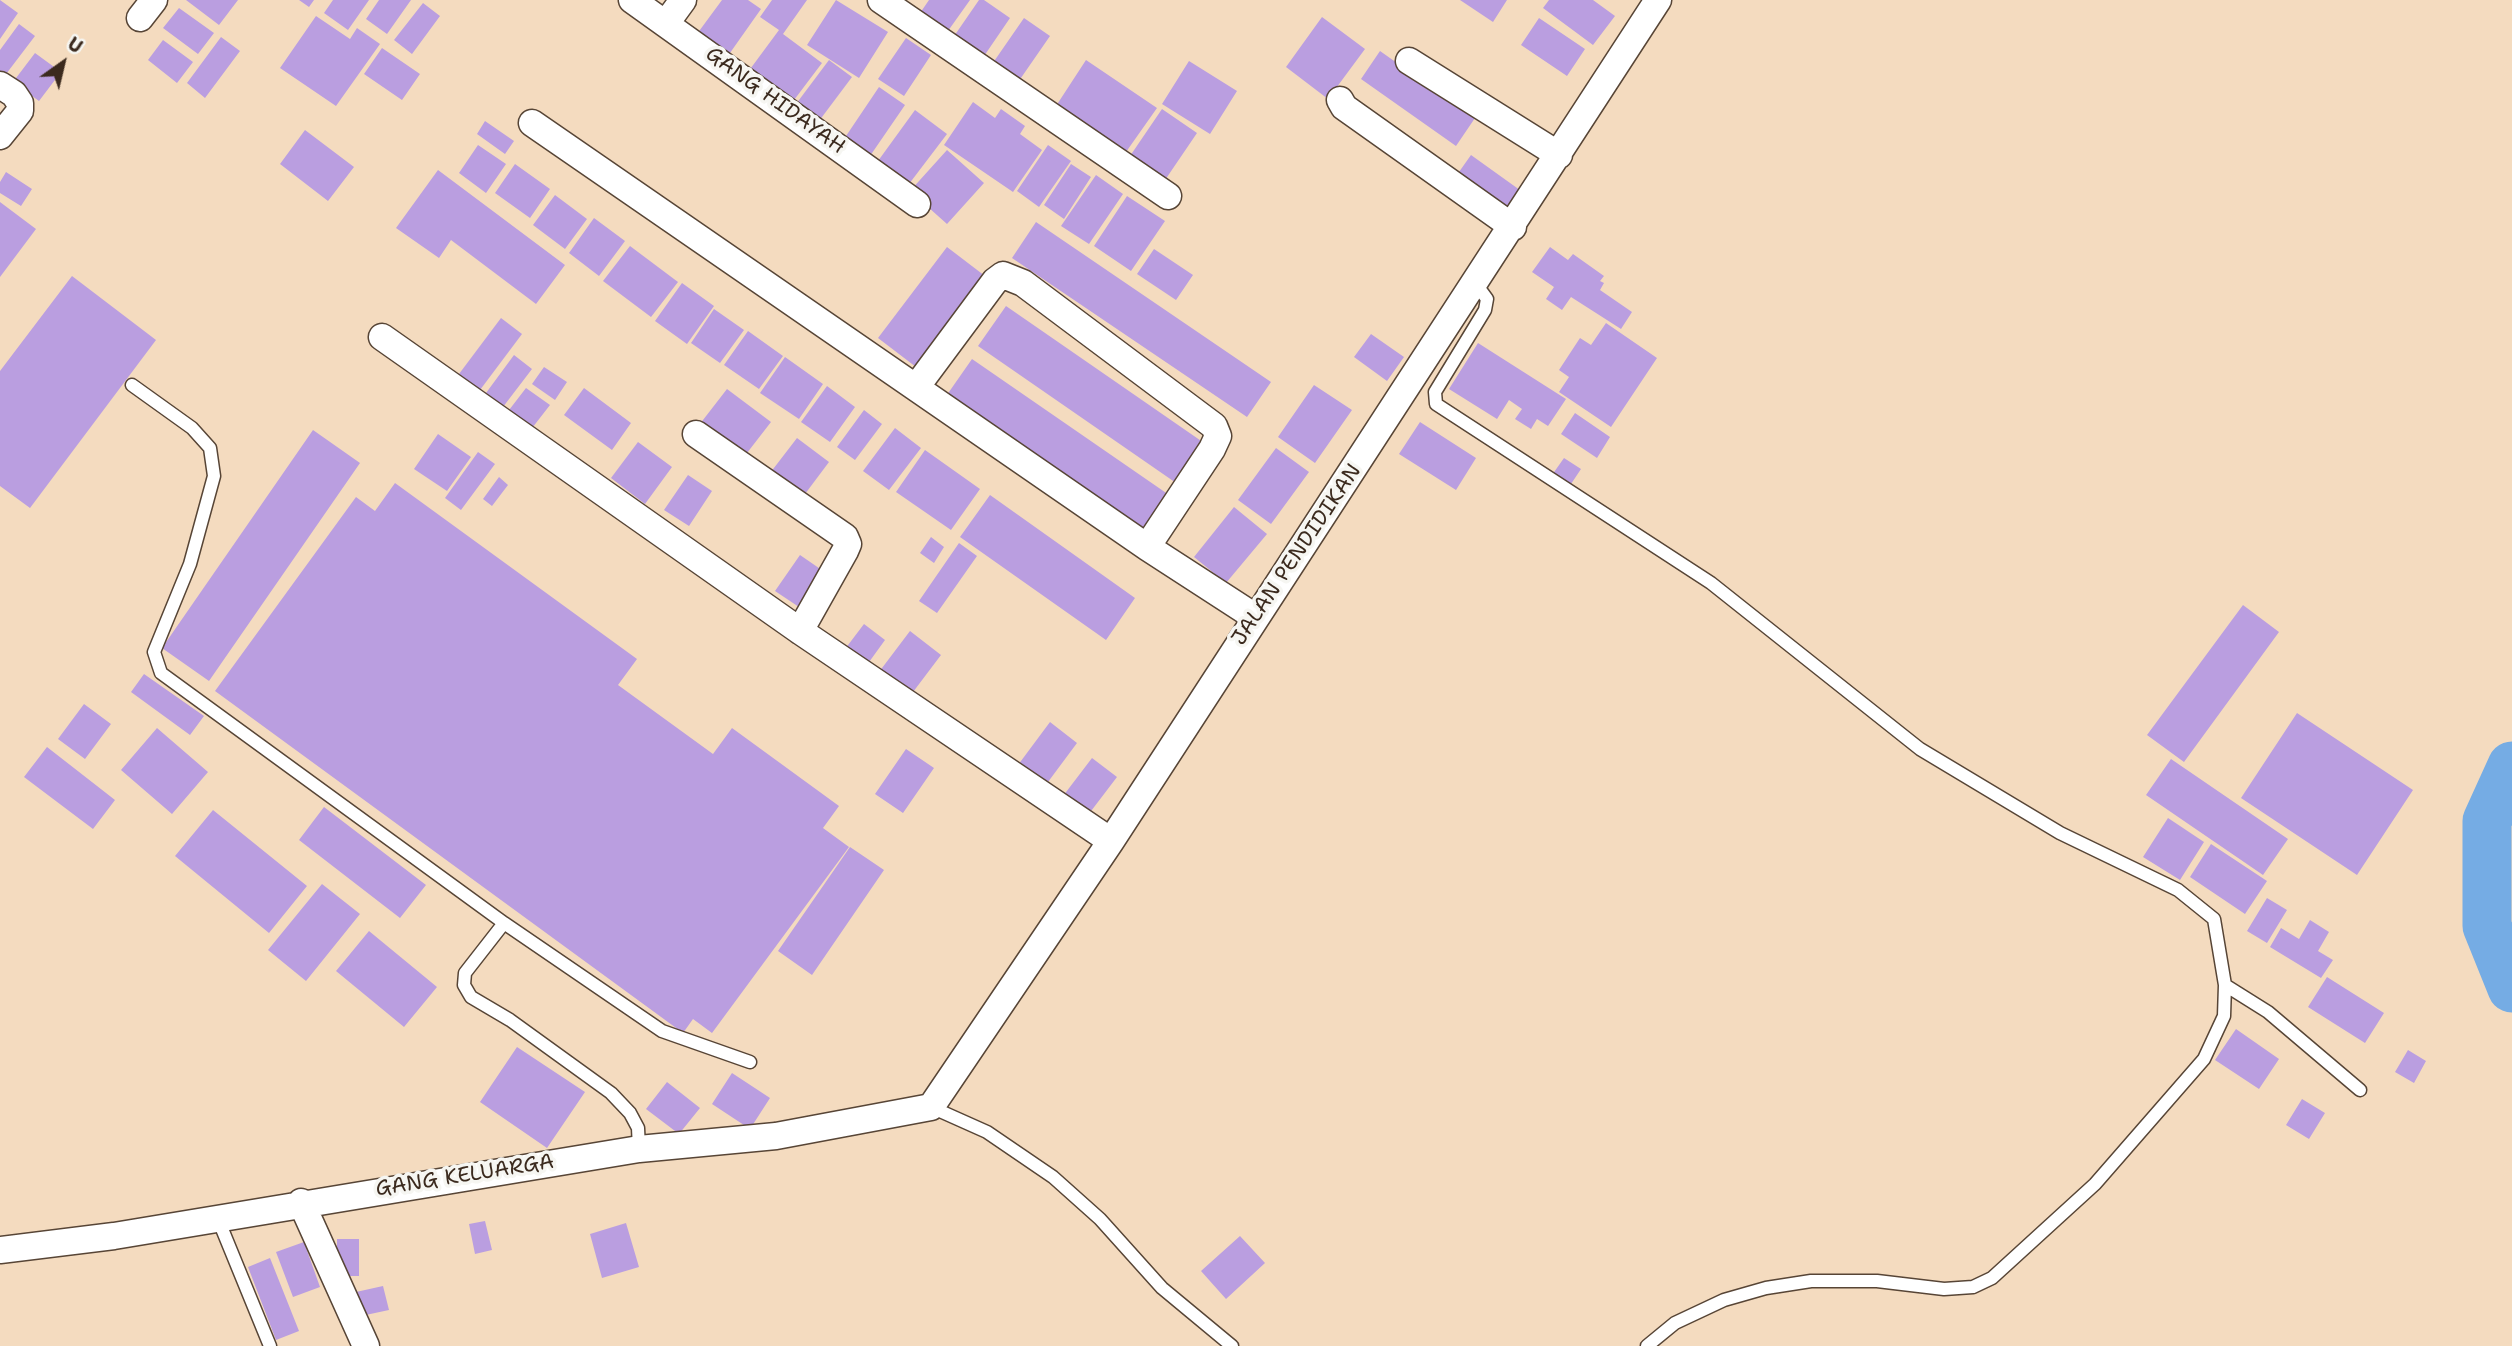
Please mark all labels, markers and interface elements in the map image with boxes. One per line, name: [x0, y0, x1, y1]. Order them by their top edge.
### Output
north arrow: [28, 28, 98, 98]
text: U: [63, 31, 87, 59]
street label: GANG HIDAYAH: [700, 42, 850, 160]
street label: JALAN PENDIDIKAN: [1227, 460, 1367, 650]
street label: GANG KELUARGA: [374, 1149, 556, 1203]

